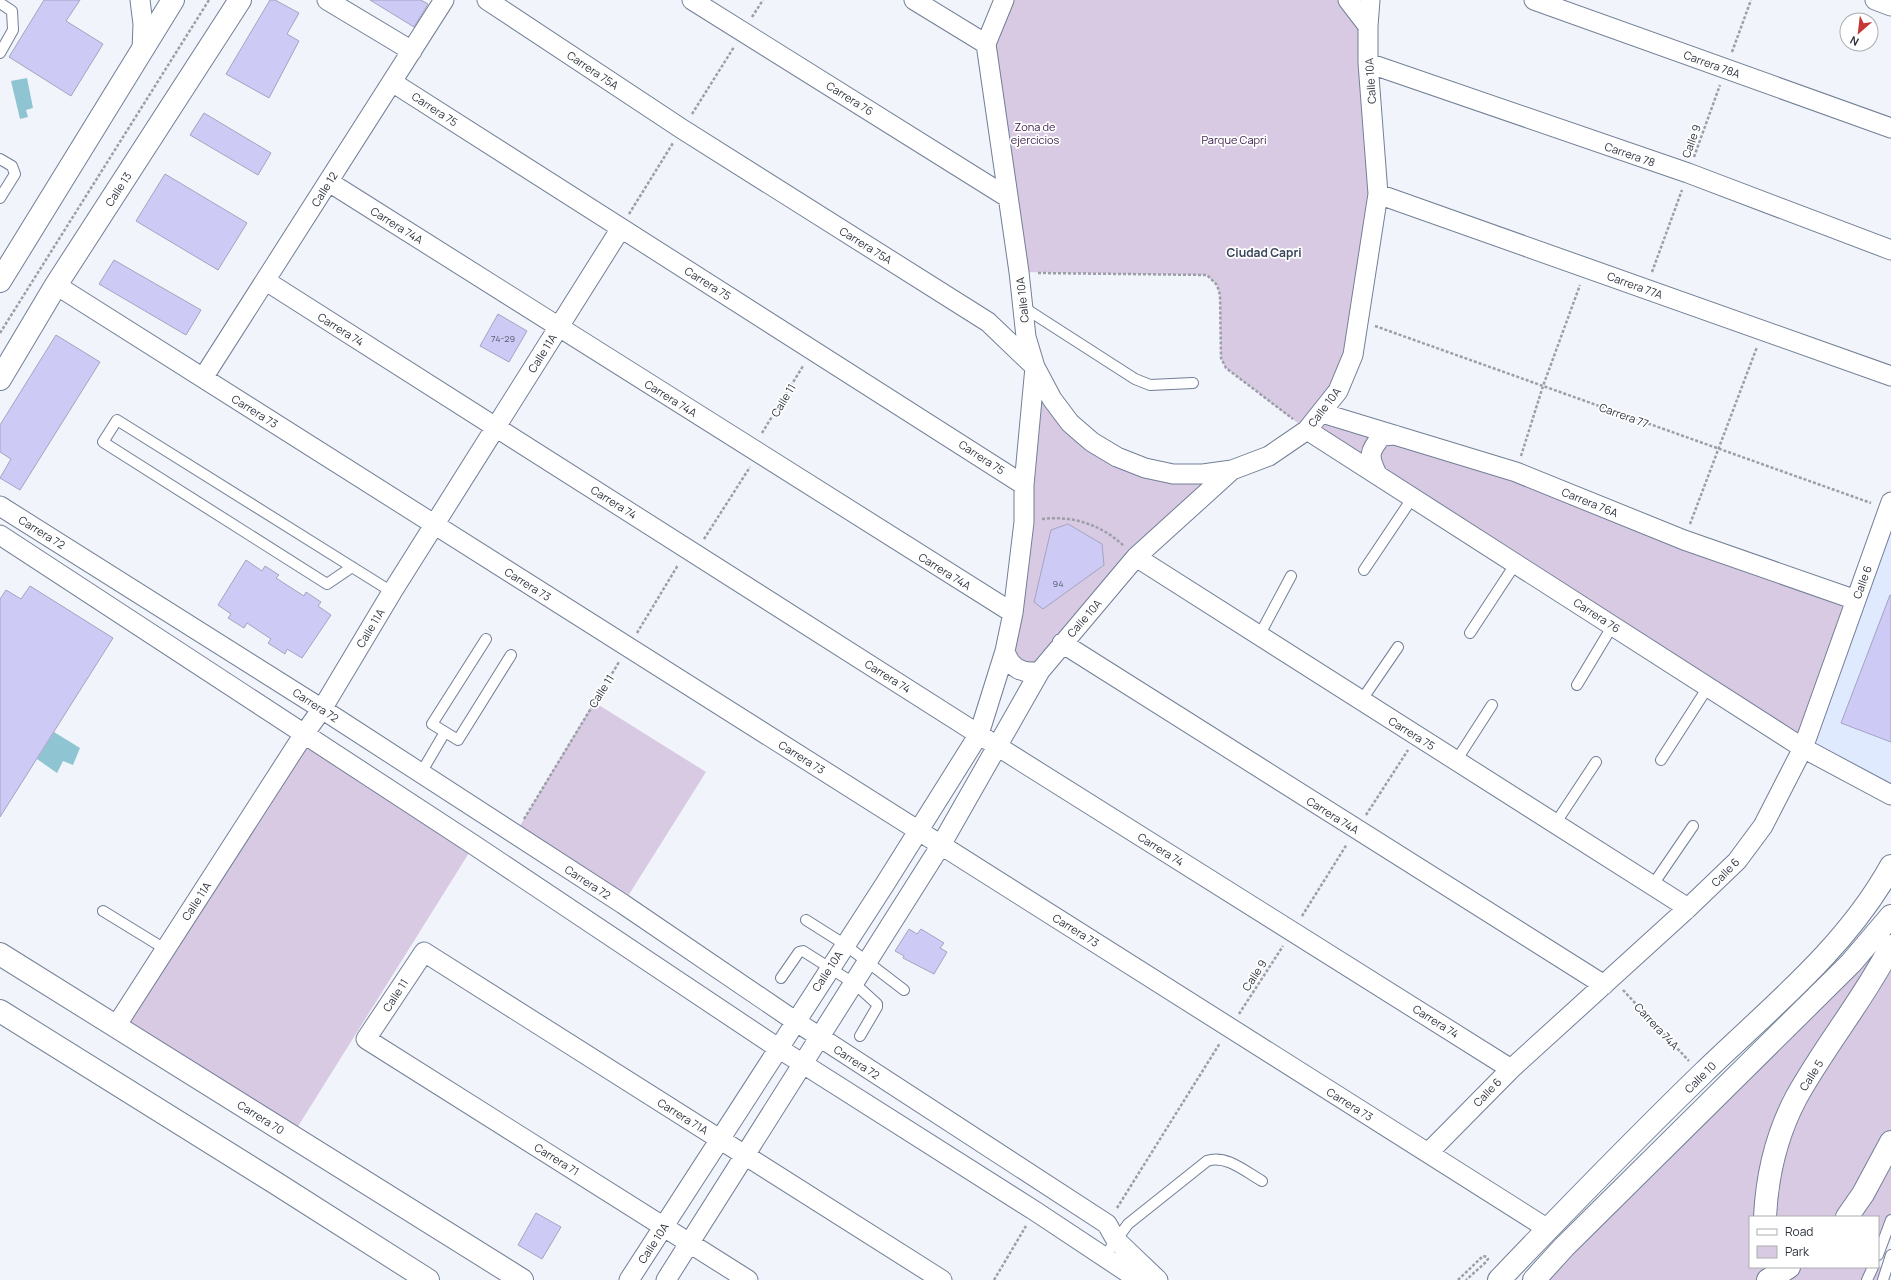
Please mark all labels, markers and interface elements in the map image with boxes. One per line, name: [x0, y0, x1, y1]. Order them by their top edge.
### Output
north arrow: [1839, 12, 1879, 52]
text: N: [1847, 33, 1861, 50]
street label: Carrera 75A: [564, 47, 622, 93]
street label: Carrera 78A: [1682, 47, 1742, 81]
street label: Calle 10A: [1361, 58, 1379, 104]
street label: Carrera 76: [824, 78, 876, 118]
street label: Carrera 75: [409, 89, 461, 129]
park label: Zona de ejercicios: [1011, 119, 1060, 147]
street label: Calle 9: [1678, 122, 1704, 160]
park label: Parque Capri: [1201, 132, 1267, 147]
street label: Carrera 78: [1603, 138, 1657, 170]
street label: Calle 13: [101, 169, 135, 209]
street label: Calle 12: [307, 169, 341, 209]
street label: Carrera 74A: [368, 203, 426, 247]
street label: Carrera 75A: [837, 223, 895, 267]
district label: Ciudad Capri: [1226, 244, 1302, 261]
street label: Carrera 75: [682, 263, 734, 303]
street label: Carrera 77A: [1605, 268, 1665, 302]
street label: Calle 10A: [1012, 276, 1032, 324]
street label: Carrera 74: [315, 309, 367, 349]
street label: Calle 11A: [524, 331, 560, 375]
house number: 74-29: [491, 332, 515, 345]
street label: Carrera 74A: [642, 376, 700, 420]
street label: Calle 11: [767, 381, 799, 419]
street label: Calle 10A: [1304, 384, 1344, 430]
street label: Carrera 73: [229, 391, 281, 431]
street label: Carrera 77: [1597, 399, 1651, 431]
street label: Carrera 75: [956, 437, 1008, 477]
street label: Carrera 74: [588, 482, 640, 522]
street label: Carrera 76A: [1560, 484, 1620, 520]
street label: Carrera 72: [16, 512, 68, 552]
street label: Carrera 74A: [916, 549, 974, 593]
street label: Calle 6: [1849, 563, 1875, 601]
street label: Carrera 73: [502, 564, 554, 604]
house number: 94: [1053, 577, 1063, 590]
street label: Carrera 76: [1571, 594, 1623, 636]
street label: Calle 10A: [1063, 596, 1105, 640]
street label: Calle 11A: [352, 606, 388, 650]
street label: Carrera 74: [862, 656, 914, 696]
street label: Calle 11: [585, 672, 617, 710]
street label: Carrera 72: [290, 685, 342, 725]
street label: Carrera 75: [1386, 713, 1438, 753]
street label: Carrera 73: [776, 737, 828, 777]
street label: Carrera 74A: [1304, 793, 1362, 837]
street label: Carrera 74: [1135, 829, 1187, 869]
street label: Calle 6: [1708, 854, 1743, 890]
street label: Carrera 72: [562, 862, 614, 902]
street label: Calle 11A: [178, 879, 214, 923]
street label: Carrera 73: [1050, 910, 1102, 950]
street label: Calle 10A: [808, 948, 846, 994]
street label: Calle 9: [1238, 956, 1270, 994]
street label: Calle 11: [379, 976, 411, 1014]
street label: Carrera 74A: [1631, 999, 1683, 1053]
street label: Carrera 74: [1410, 1001, 1462, 1041]
street label: Carrera 72: [831, 1042, 883, 1082]
street label: Calle 5: [1796, 1057, 1826, 1093]
street label: Calle 10: [1681, 1058, 1719, 1096]
street label: Calle 6: [1470, 1074, 1505, 1110]
street label: Carrera 73: [1324, 1084, 1376, 1124]
street label: Carrera 71A: [655, 1095, 711, 1137]
street label: Carrera 70: [235, 1097, 287, 1137]
street label: Carrera 71: [532, 1139, 582, 1179]
legend: [1749, 1216, 1879, 1268]
street label: Calle 10A: [634, 1220, 672, 1266]
text: Road: [1785, 1223, 1813, 1240]
text: Park: [1785, 1243, 1810, 1260]

